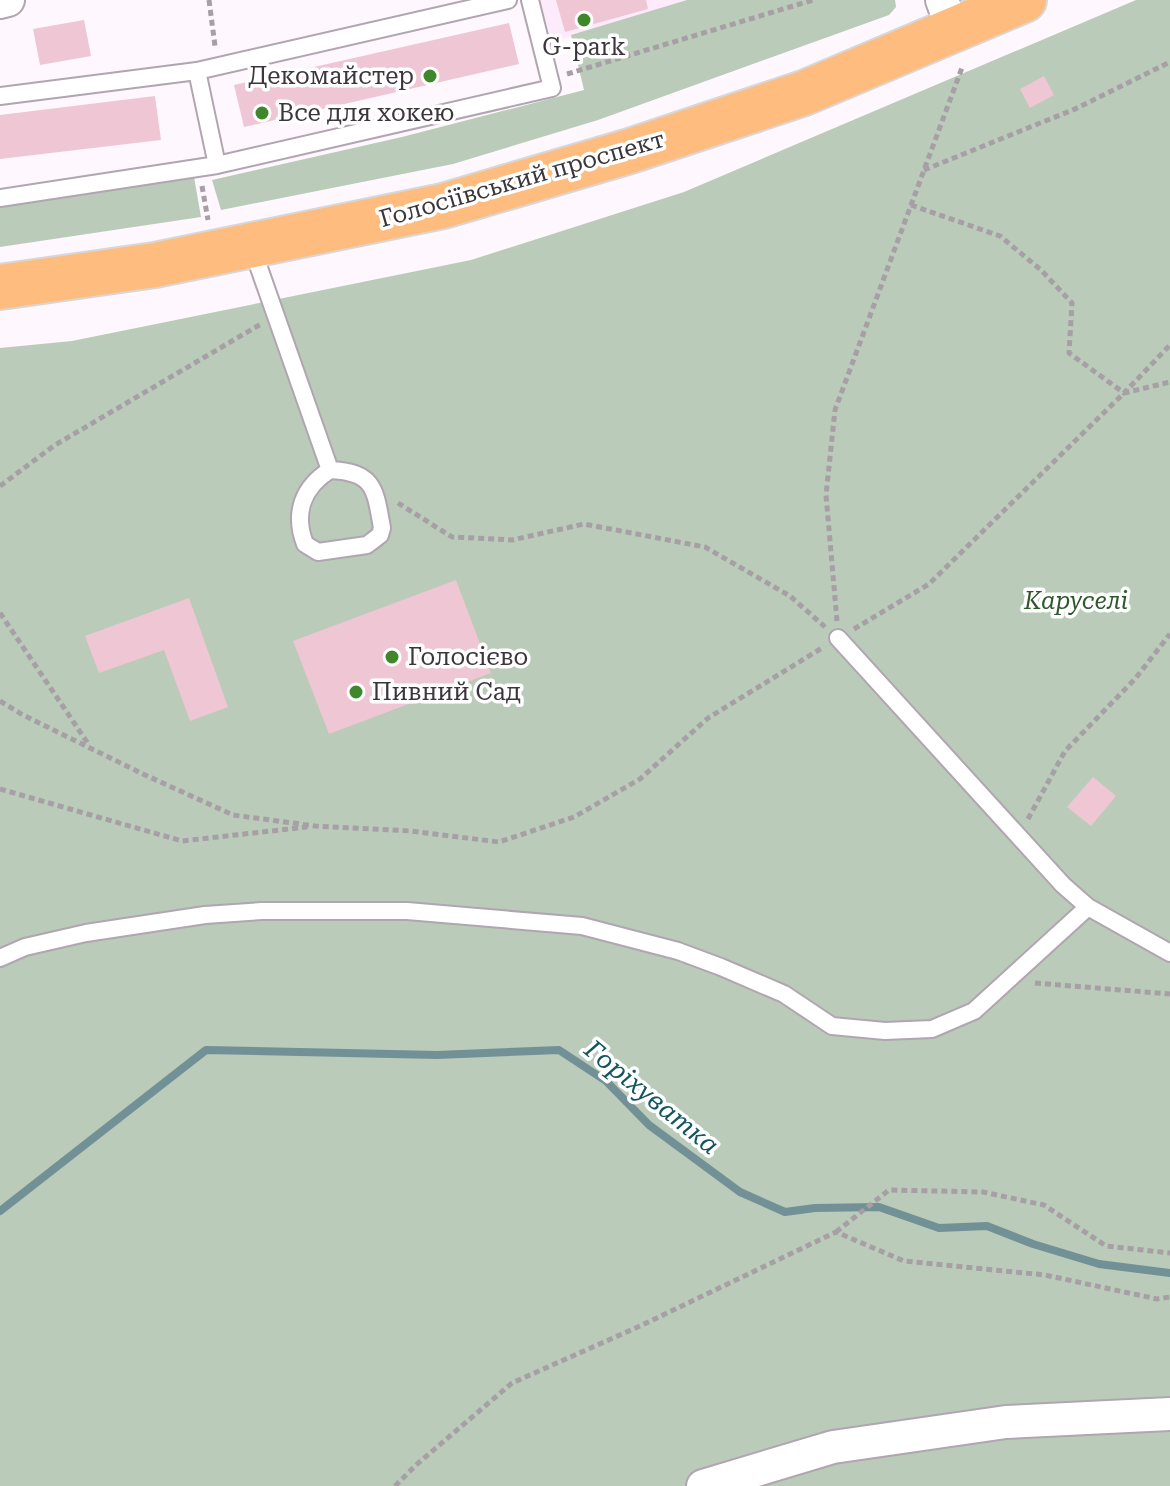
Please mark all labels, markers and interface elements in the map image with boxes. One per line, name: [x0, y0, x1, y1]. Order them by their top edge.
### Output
marker: G-park: [575, 11, 593, 29]
place label: G-park: [542, 33, 626, 61]
place label: Декомайстер: [248, 62, 414, 90]
marker: Декомайстер: [421, 67, 439, 85]
place label: Все для хокею: [278, 99, 454, 127]
marker: Все для хокею: [253, 104, 271, 122]
street label: Голосіївський проспект: [376, 125, 668, 233]
park label: Каруселі: [1023, 587, 1128, 615]
place label: Голосієво: [408, 643, 528, 671]
marker: Голосієво: [383, 648, 401, 666]
place label: Пивний Сад: [372, 678, 521, 706]
marker: Пивний Сад: [347, 683, 365, 701]
water label: Горіхуватка: [578, 1033, 725, 1160]

